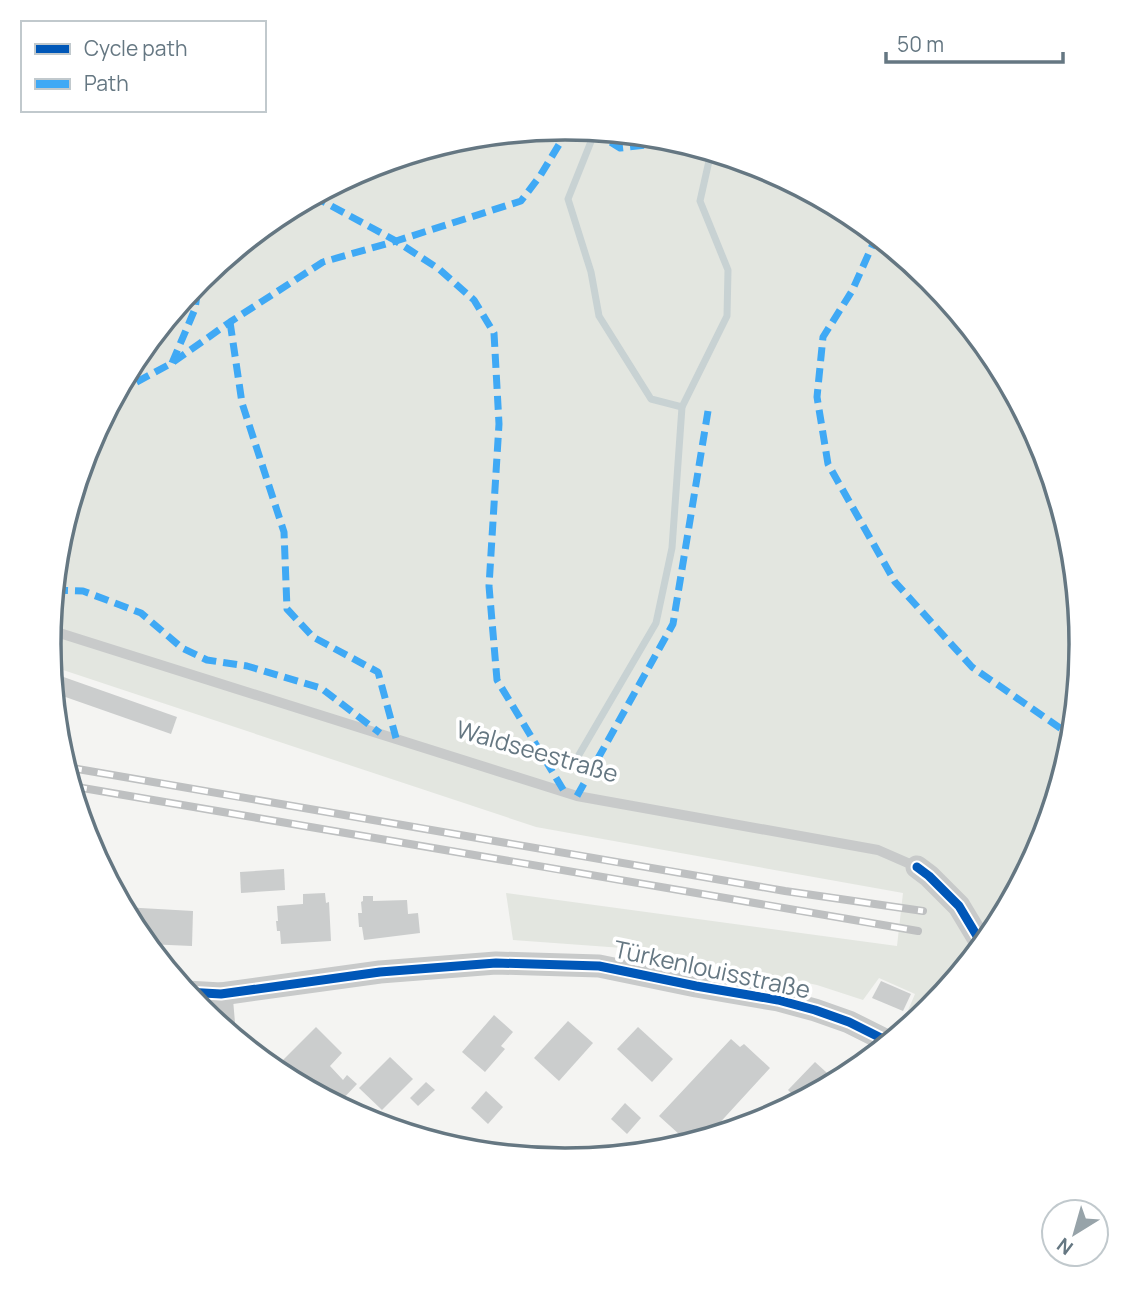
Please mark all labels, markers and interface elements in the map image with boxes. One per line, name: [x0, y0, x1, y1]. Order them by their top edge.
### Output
legend: [21, 21, 266, 112]
scale bar: [886, 21, 1063, 65]
text: 50 m: [897, 30, 944, 58]
text: Cycle path: [84, 34, 187, 62]
text: Path: [84, 69, 129, 97]
street label: Waldseestraße: [452, 712, 622, 789]
street label: Türkenlouisstraße: [611, 932, 814, 1005]
north arrow: [1040, 1198, 1110, 1268]
text: N: [1051, 1232, 1078, 1261]

